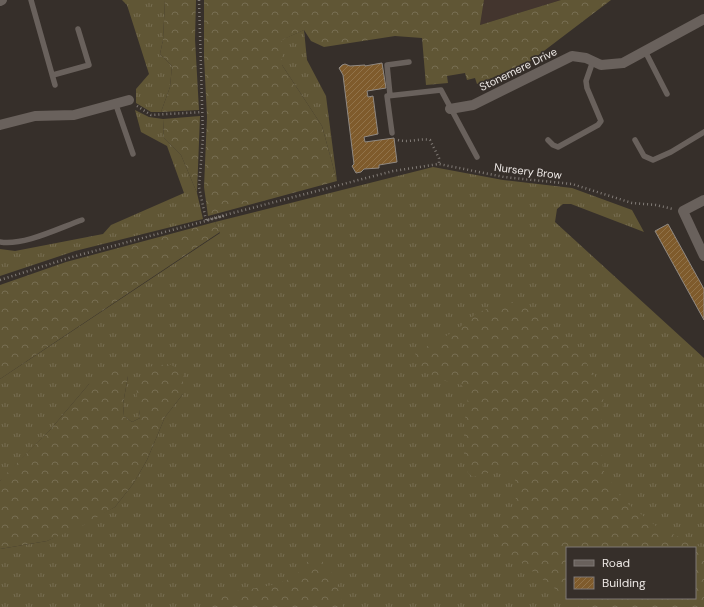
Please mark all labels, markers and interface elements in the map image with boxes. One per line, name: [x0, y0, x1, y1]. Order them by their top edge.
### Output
street label: Stonemere Drive: [477, 44, 559, 94]
street label: Nursery Brow: [493, 160, 563, 182]
legend: [566, 547, 696, 599]
text: Road: [602, 555, 630, 571]
text: Building: [602, 575, 646, 591]

